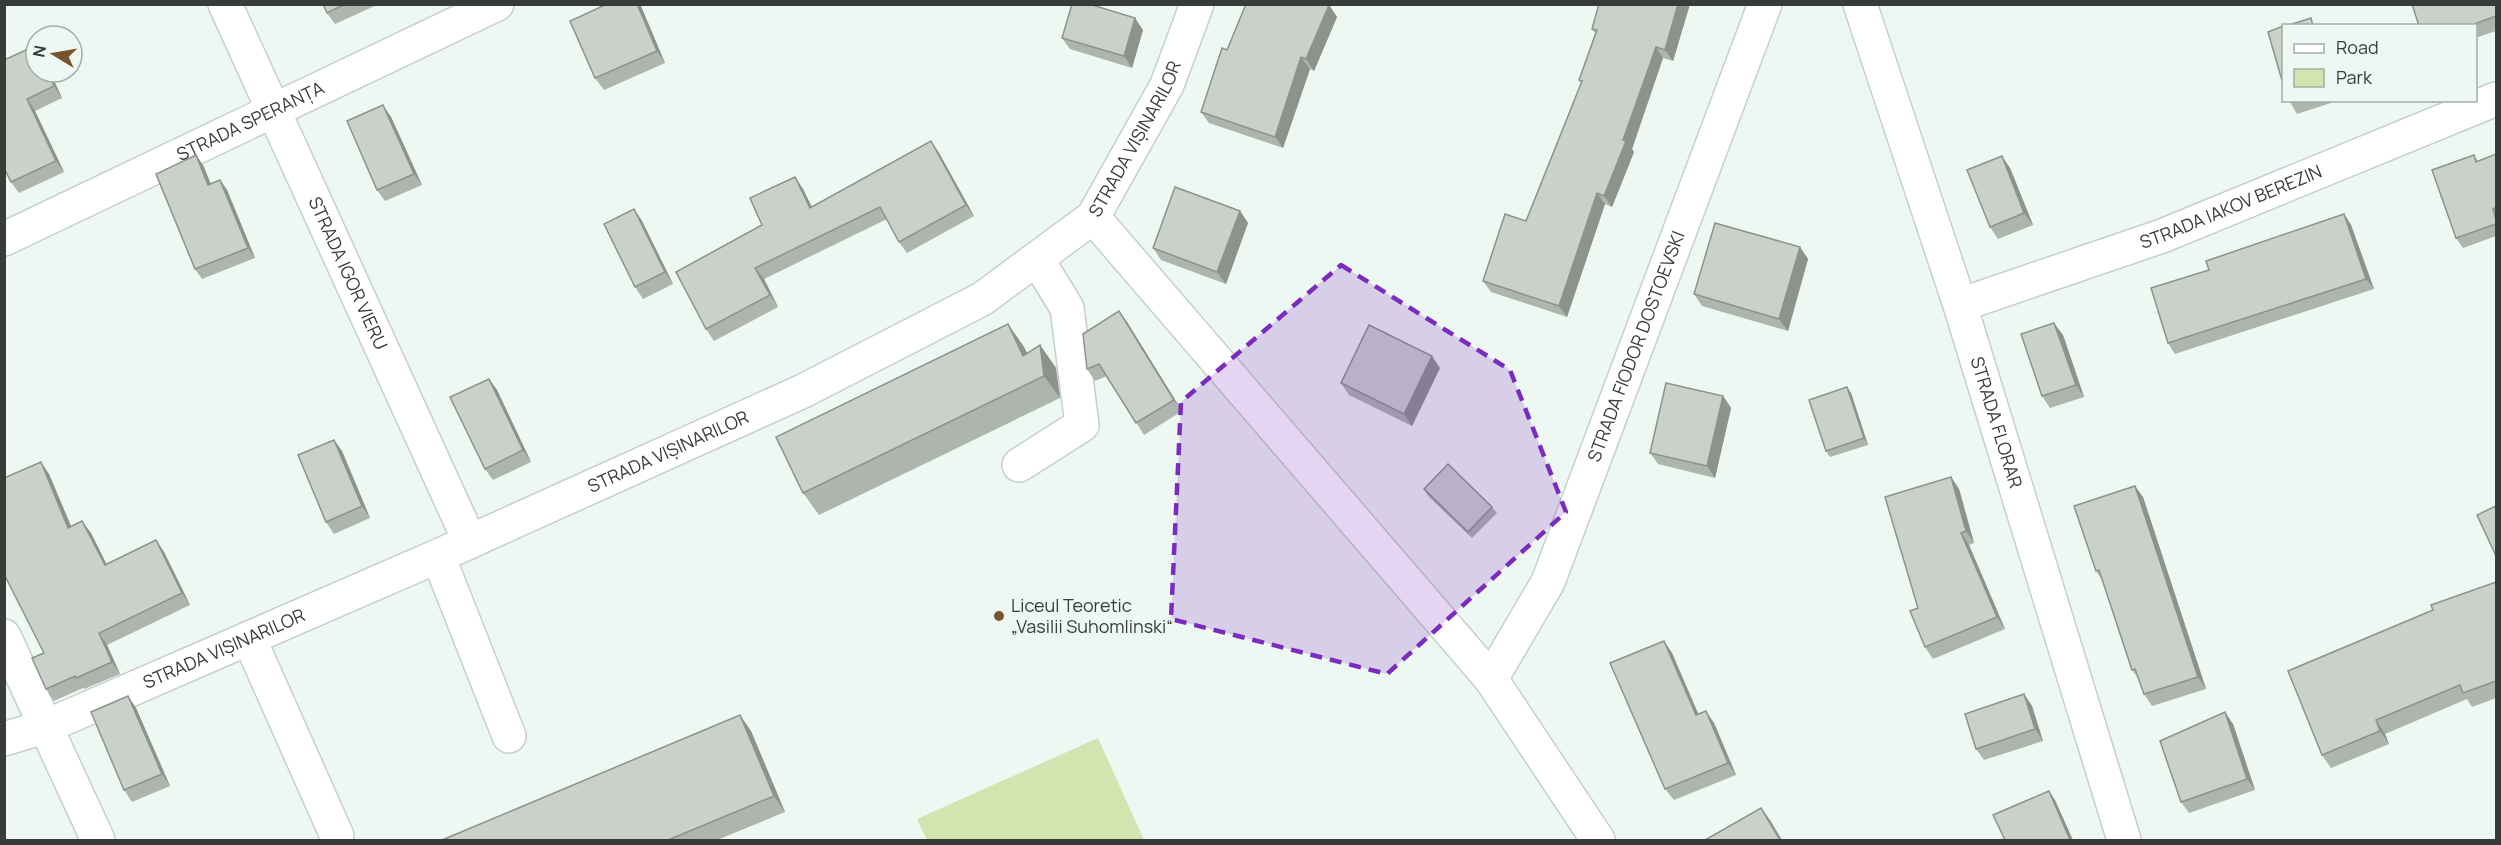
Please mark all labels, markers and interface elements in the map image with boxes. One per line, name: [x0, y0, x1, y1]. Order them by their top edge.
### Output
north arrow: [24, 24, 84, 84]
legend: [2282, 24, 2477, 102]
text: Road: [2336, 35, 2379, 59]
text: N: [27, 43, 51, 59]
street label: STRADA VIȘINARILOR: [1083, 57, 1186, 221]
text: Park: [2336, 65, 2373, 89]
street label: STRADA SPERANȚA: [172, 75, 328, 166]
street label: STRADA IAKOV BEREZIN: [2136, 159, 2325, 254]
street label: STRADA IGOR VIERU: [303, 193, 394, 353]
street label: STRADA FIODOR DOSTOEVSKI: [1581, 227, 1690, 465]
street label: STRADA FLORAR: [1965, 353, 2028, 491]
street label: STRADA VIȘINARILOR: [584, 404, 752, 498]
place label: Liceul Teoretic „Vasilii Suhomlinski“: [1011, 593, 1173, 638]
street label: STRADA VIȘINARILOR: [139, 602, 308, 694]
marker: Liceul Teoretic „Vasilii Suhomlinski“: [992, 609, 1006, 623]

